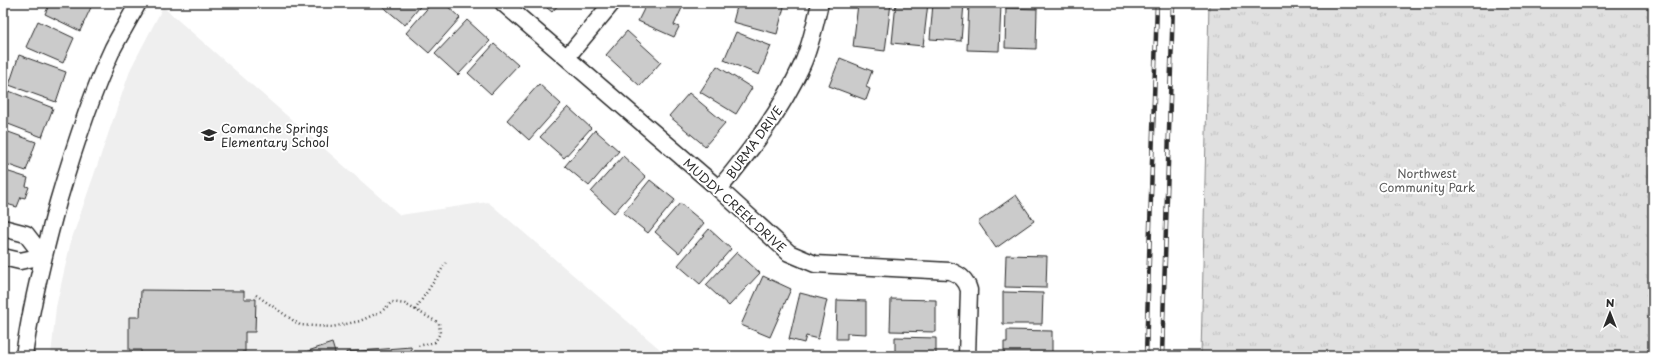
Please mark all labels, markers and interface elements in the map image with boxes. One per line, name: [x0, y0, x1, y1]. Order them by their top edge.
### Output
street label: BURMA DRIVE: [721, 102, 787, 182]
place label: Comanche Springs Elementary School: [221, 119, 329, 151]
school or university icon: Comanche Springs Elementary School: [200, 126, 218, 144]
street label: MUDDY CREEK DRIVE: [680, 154, 790, 256]
park label: Northwest Community Park: [1379, 164, 1475, 196]
north arrow: [1590, 293, 1630, 333]
text: N: [1606, 294, 1615, 311]

